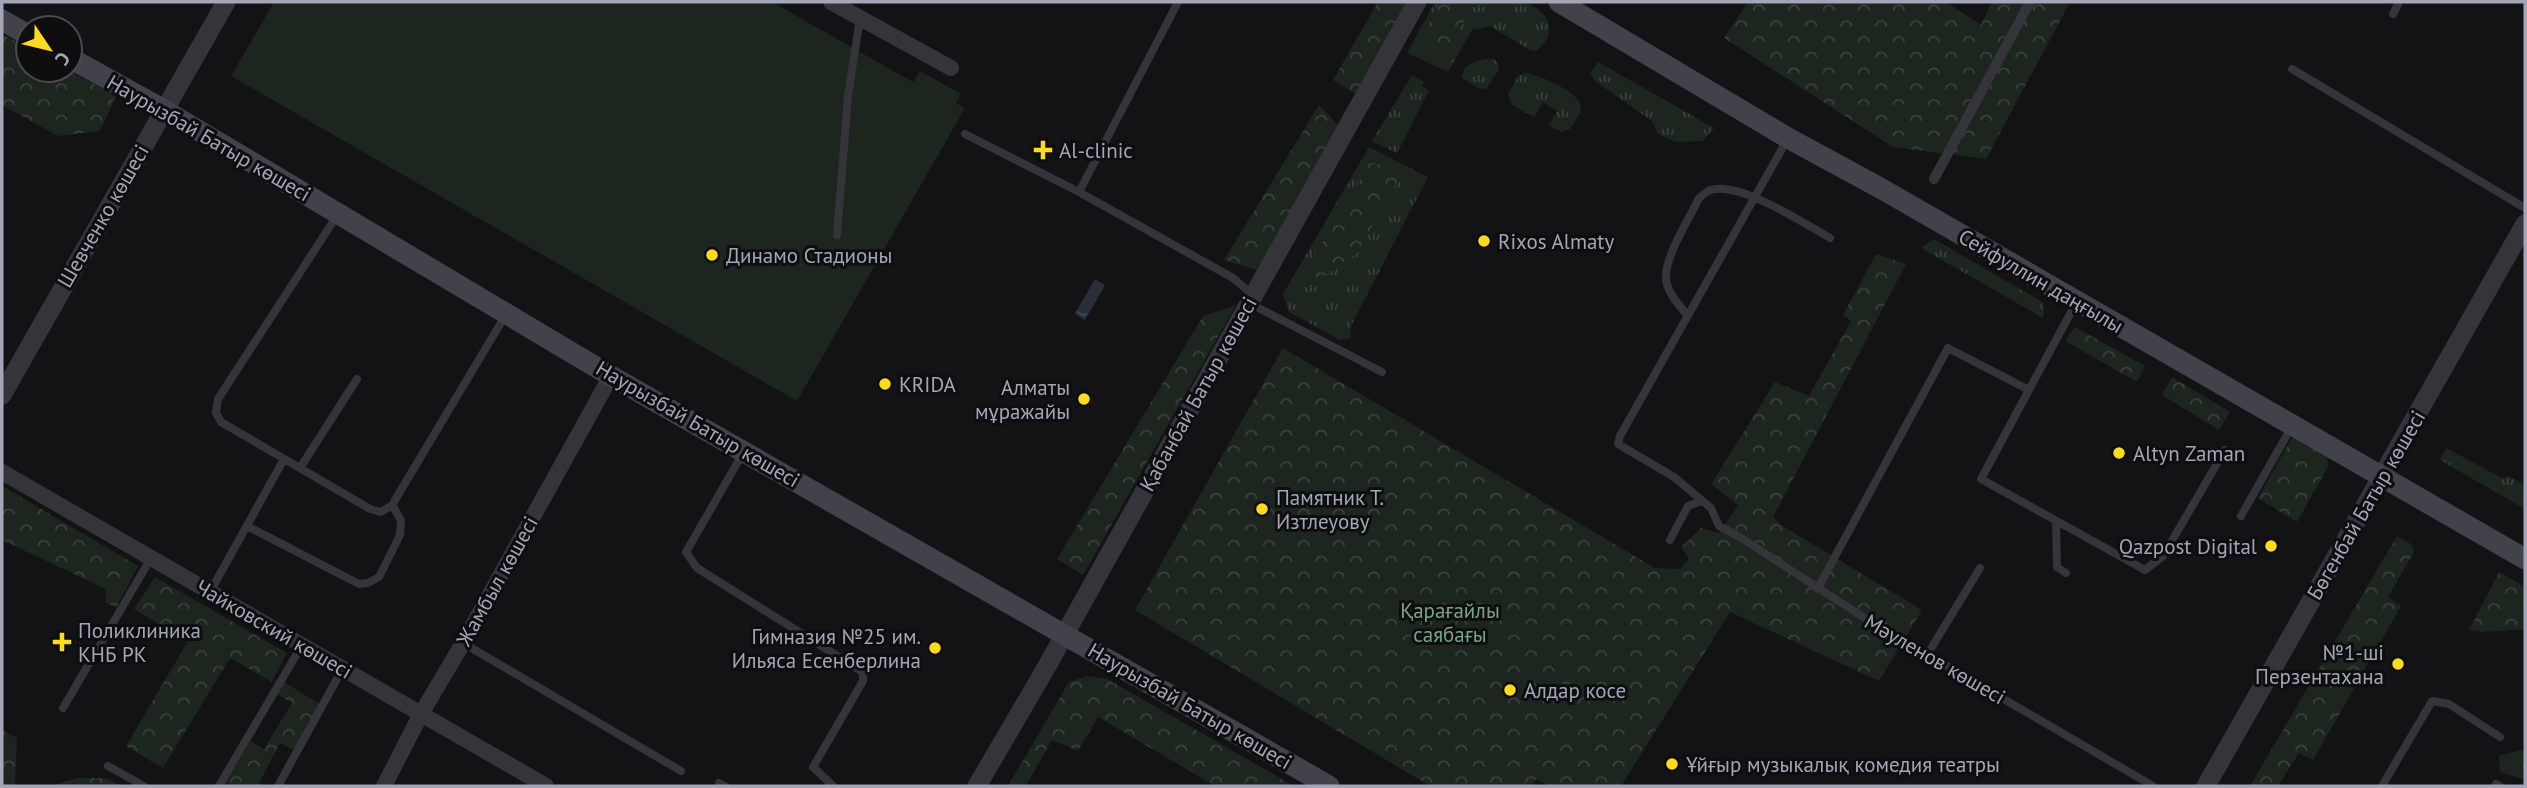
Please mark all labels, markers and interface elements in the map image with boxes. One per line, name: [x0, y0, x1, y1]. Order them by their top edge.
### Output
north arrow: [14, 14, 84, 84]
text: С: [50, 48, 76, 70]
street label: Наурызбай Батыр көшесі: [102, 69, 316, 207]
place label: Al-clinic: [1059, 137, 1133, 164]
street label: Шевченко көшесі: [51, 140, 155, 292]
marker: Al-clinic: [1033, 140, 1053, 160]
street label: Сейфуллин даңғылы: [1954, 223, 2128, 339]
place label: Rixos Almaty: [1498, 228, 1614, 255]
marker: Rixos Almaty: [1476, 233, 1492, 249]
place label: Динамо Стадионы: [726, 242, 892, 269]
marker: Динамо Стадионы: [704, 247, 720, 263]
street label: Қабанбай Батыр көшесі: [1133, 292, 1263, 496]
street label: Наурызбай Батыр көшесі: [591, 355, 805, 493]
place label: KRIDA: [899, 371, 957, 398]
place label: Алматы мұражайы: [975, 374, 1070, 425]
marker: KRIDA: [877, 376, 893, 392]
marker: Алматы мұражайы: [1076, 391, 1092, 407]
street label: Бөгенбай Батыр көшесі: [2301, 406, 2431, 604]
place label: Altyn Zaman: [2133, 440, 2245, 467]
marker: Altyn Zaman: [2111, 445, 2127, 461]
place label: Памятник Т. Изтлеуову: [1276, 484, 1384, 535]
marker: Памятник Т. Изтлеуову: [1254, 501, 1270, 517]
street label: Жамбыл көшесі: [450, 511, 544, 651]
place label: Qazpost Digital: [2119, 533, 2257, 560]
marker: Qazpost Digital: [2263, 538, 2279, 554]
street label: Чайковский көшесі: [191, 573, 357, 685]
park label: Қарағайлы саябағы: [1400, 597, 1500, 648]
street label: Мәуленов көшесі: [1860, 608, 2010, 710]
place label: Поликлиника КНБ РК: [78, 617, 201, 668]
place label: Гимназия №25 им. Ильяса Есенберлина: [732, 623, 921, 674]
marker: Поликлиника КНБ РК: [52, 632, 72, 652]
street label: Наурызбай Батыр көшесі: [1083, 637, 1297, 775]
place label: №1-ші Перзентахана: [2255, 639, 2384, 690]
marker: Гимназия №25 им. Ильяса Есенберлина: [927, 640, 943, 656]
marker: №1-ші Перзентахана: [2390, 656, 2406, 672]
place label: Алдар косе: [1524, 677, 1626, 704]
marker: Алдар косе: [1502, 682, 1518, 698]
place label: Ұйғыр музыкалық комедия театры: [1686, 751, 2000, 778]
marker: Ұйғыр музыкалық комедия театры: [1664, 756, 1680, 772]

